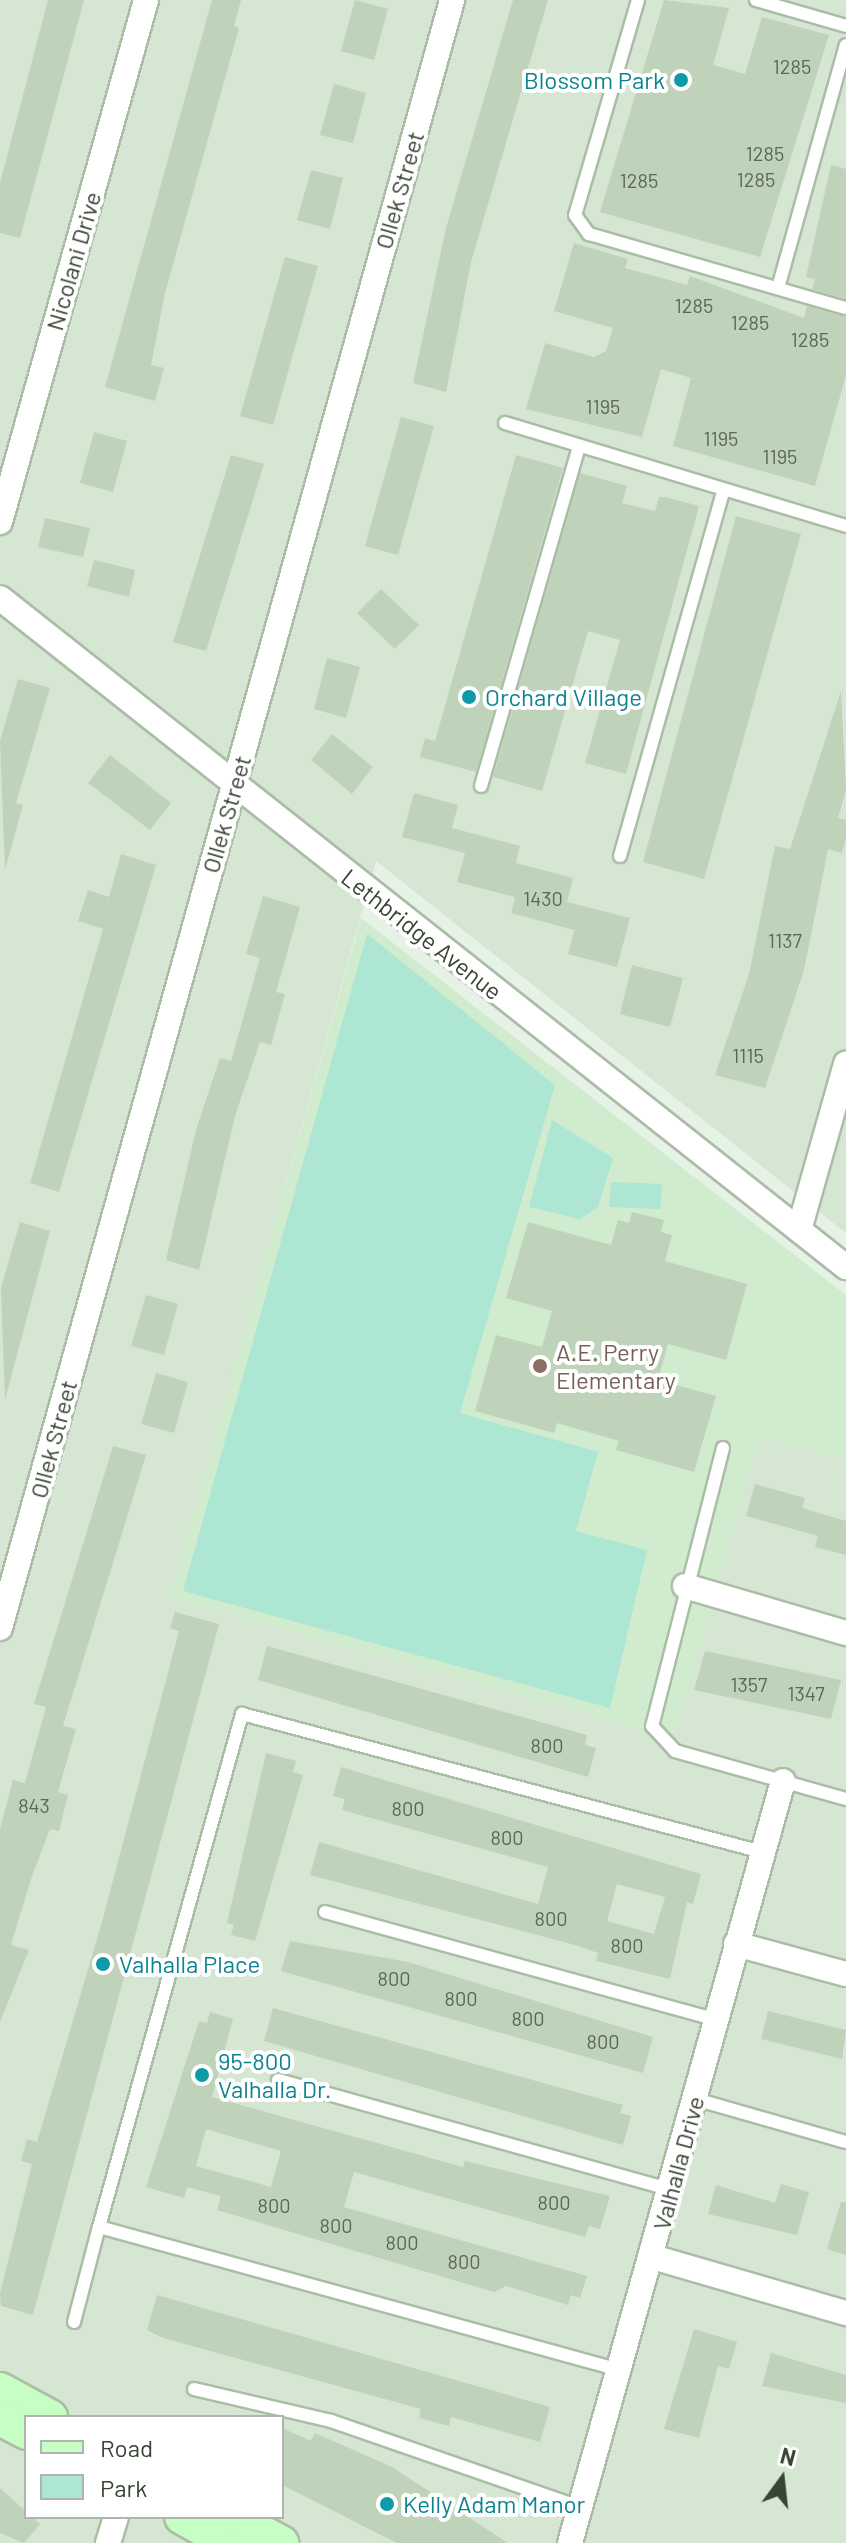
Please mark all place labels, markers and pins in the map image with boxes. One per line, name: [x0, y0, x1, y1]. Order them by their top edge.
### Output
place label: Blossom Park: [524, 66, 665, 94]
marker: Blossom Park: [672, 71, 690, 89]
place label: Orchard Village: [485, 683, 642, 711]
marker: Orchard Village: [460, 688, 478, 706]
place label: A.E. Perry Elementary: [556, 1338, 676, 1394]
marker: A.E. Perry Elementary: [531, 1357, 549, 1375]
place label: Valhalla Place: [119, 1950, 260, 1978]
marker: Valhalla Place: [94, 1955, 112, 1973]
place label: 95-800 Valhalla Dr.: [218, 2047, 332, 2103]
marker: 95-800 Valhalla Dr.: [193, 2066, 211, 2084]
place label: Kelly Adam Manor: [403, 2490, 585, 2518]
marker: Kelly Adam Manor: [378, 2495, 396, 2513]

